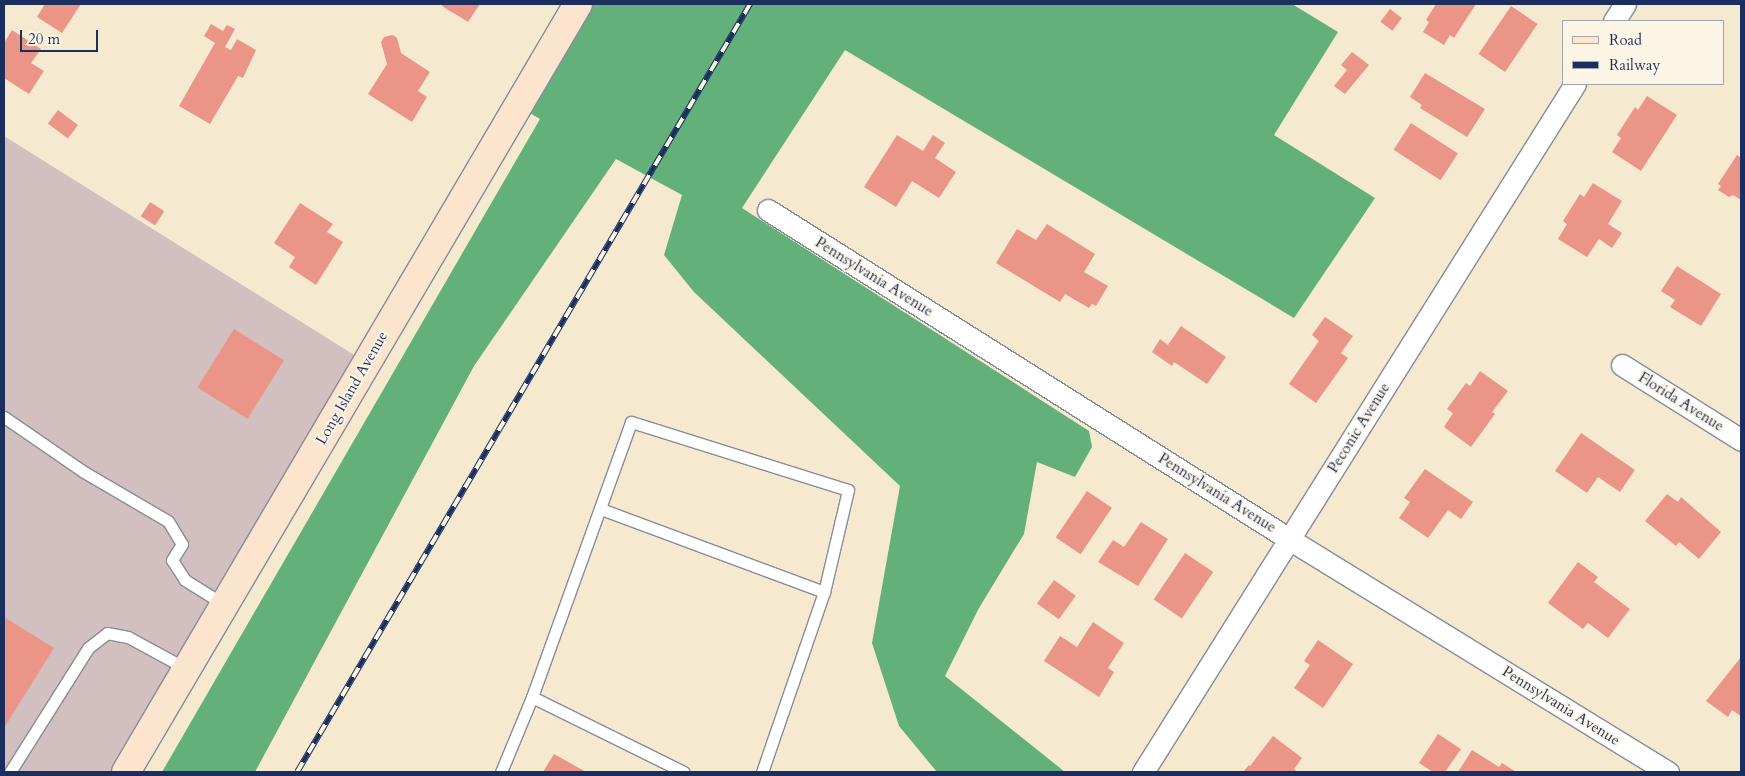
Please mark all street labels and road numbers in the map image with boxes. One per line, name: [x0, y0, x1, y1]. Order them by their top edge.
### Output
street label: Pennsylvania Avenue: [812, 233, 936, 321]
street label: Long Island Avenue: [312, 328, 392, 448]
street label: Florida Avenue: [1635, 369, 1727, 435]
street label: Peconic Avenue: [1324, 380, 1394, 476]
street label: Pennsylvania Avenue: [1155, 449, 1279, 537]
street label: Pennsylvania Avenue: [1499, 662, 1623, 750]

